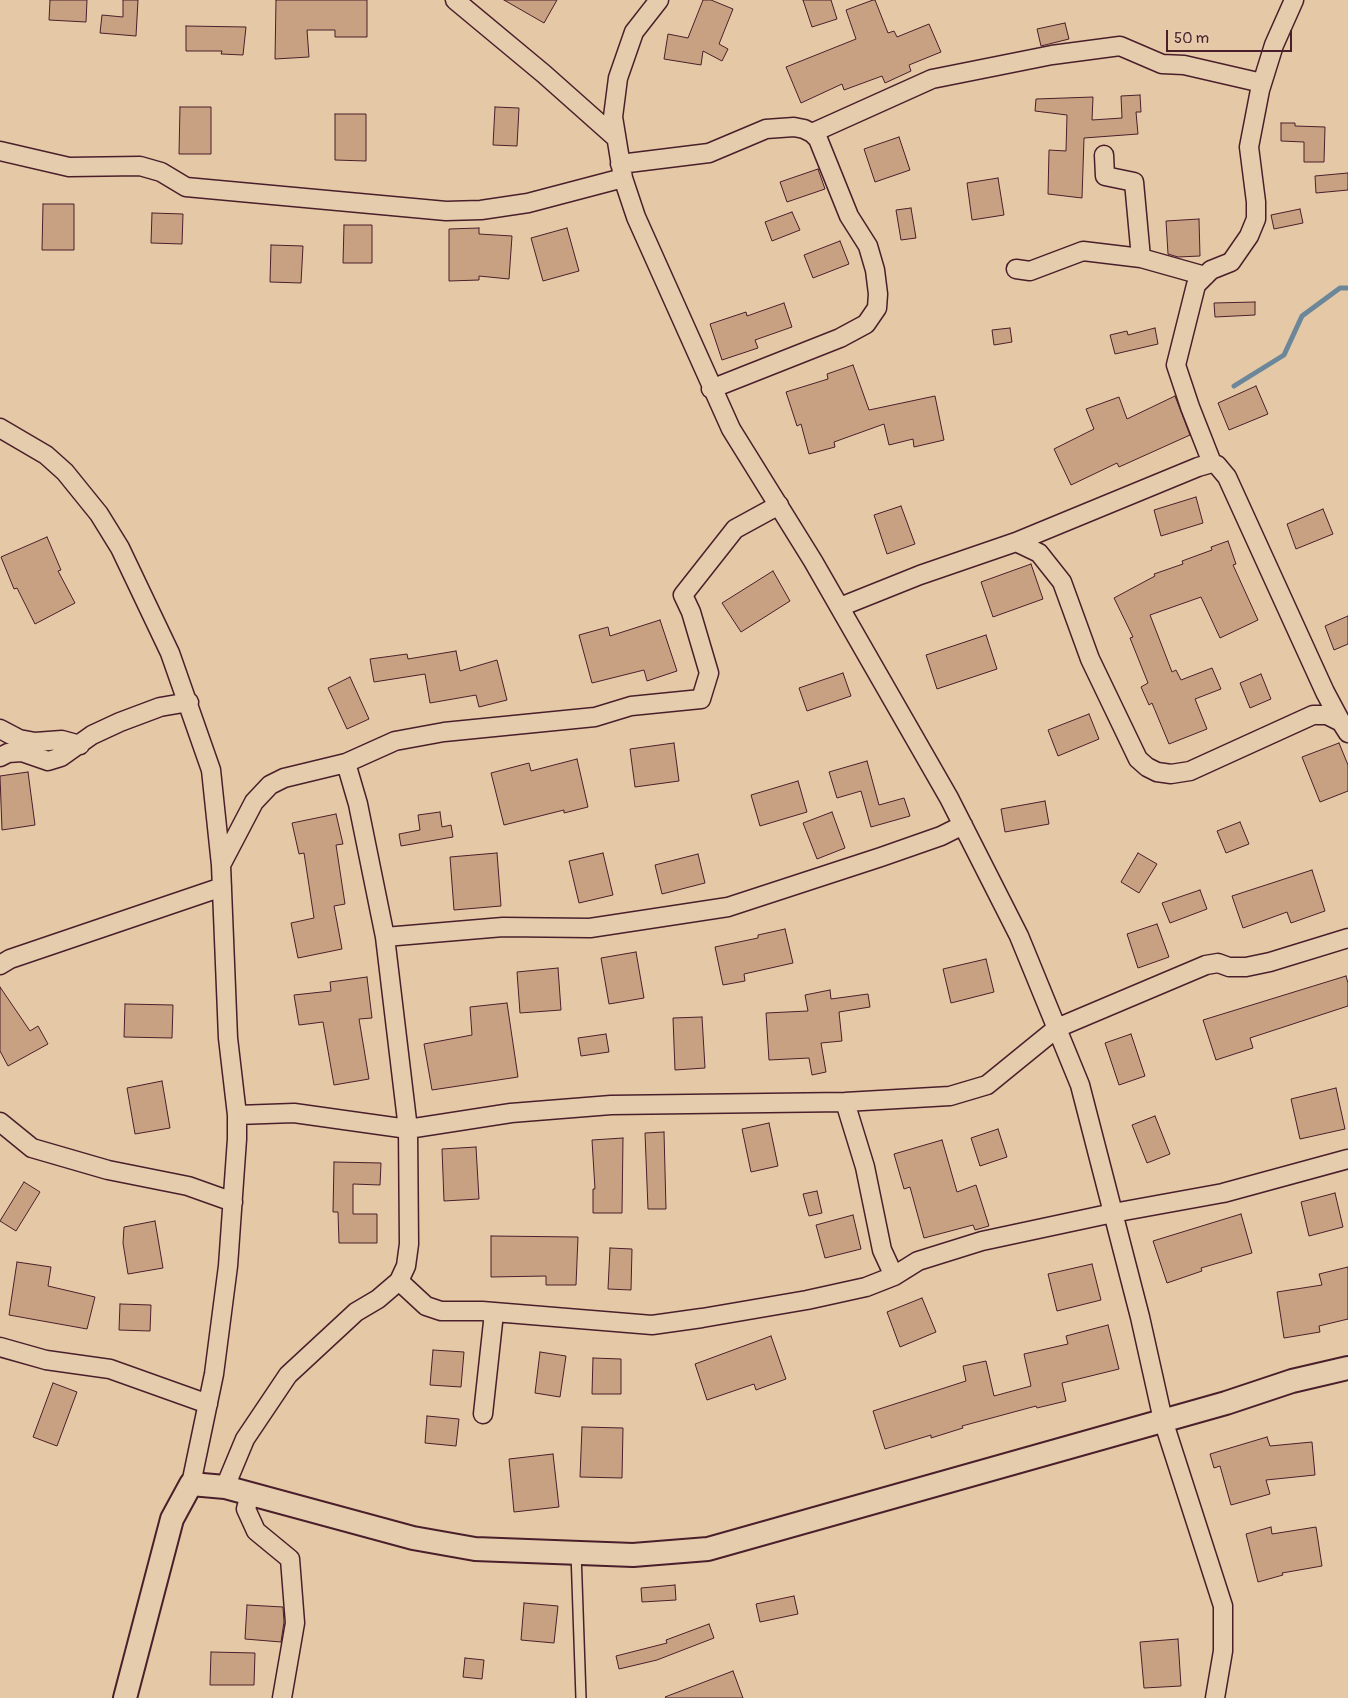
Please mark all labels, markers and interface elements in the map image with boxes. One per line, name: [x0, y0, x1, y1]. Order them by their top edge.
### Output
scale bar: [1168, 20, 1294, 52]
text: 50 m: [1174, 29, 1209, 48]

